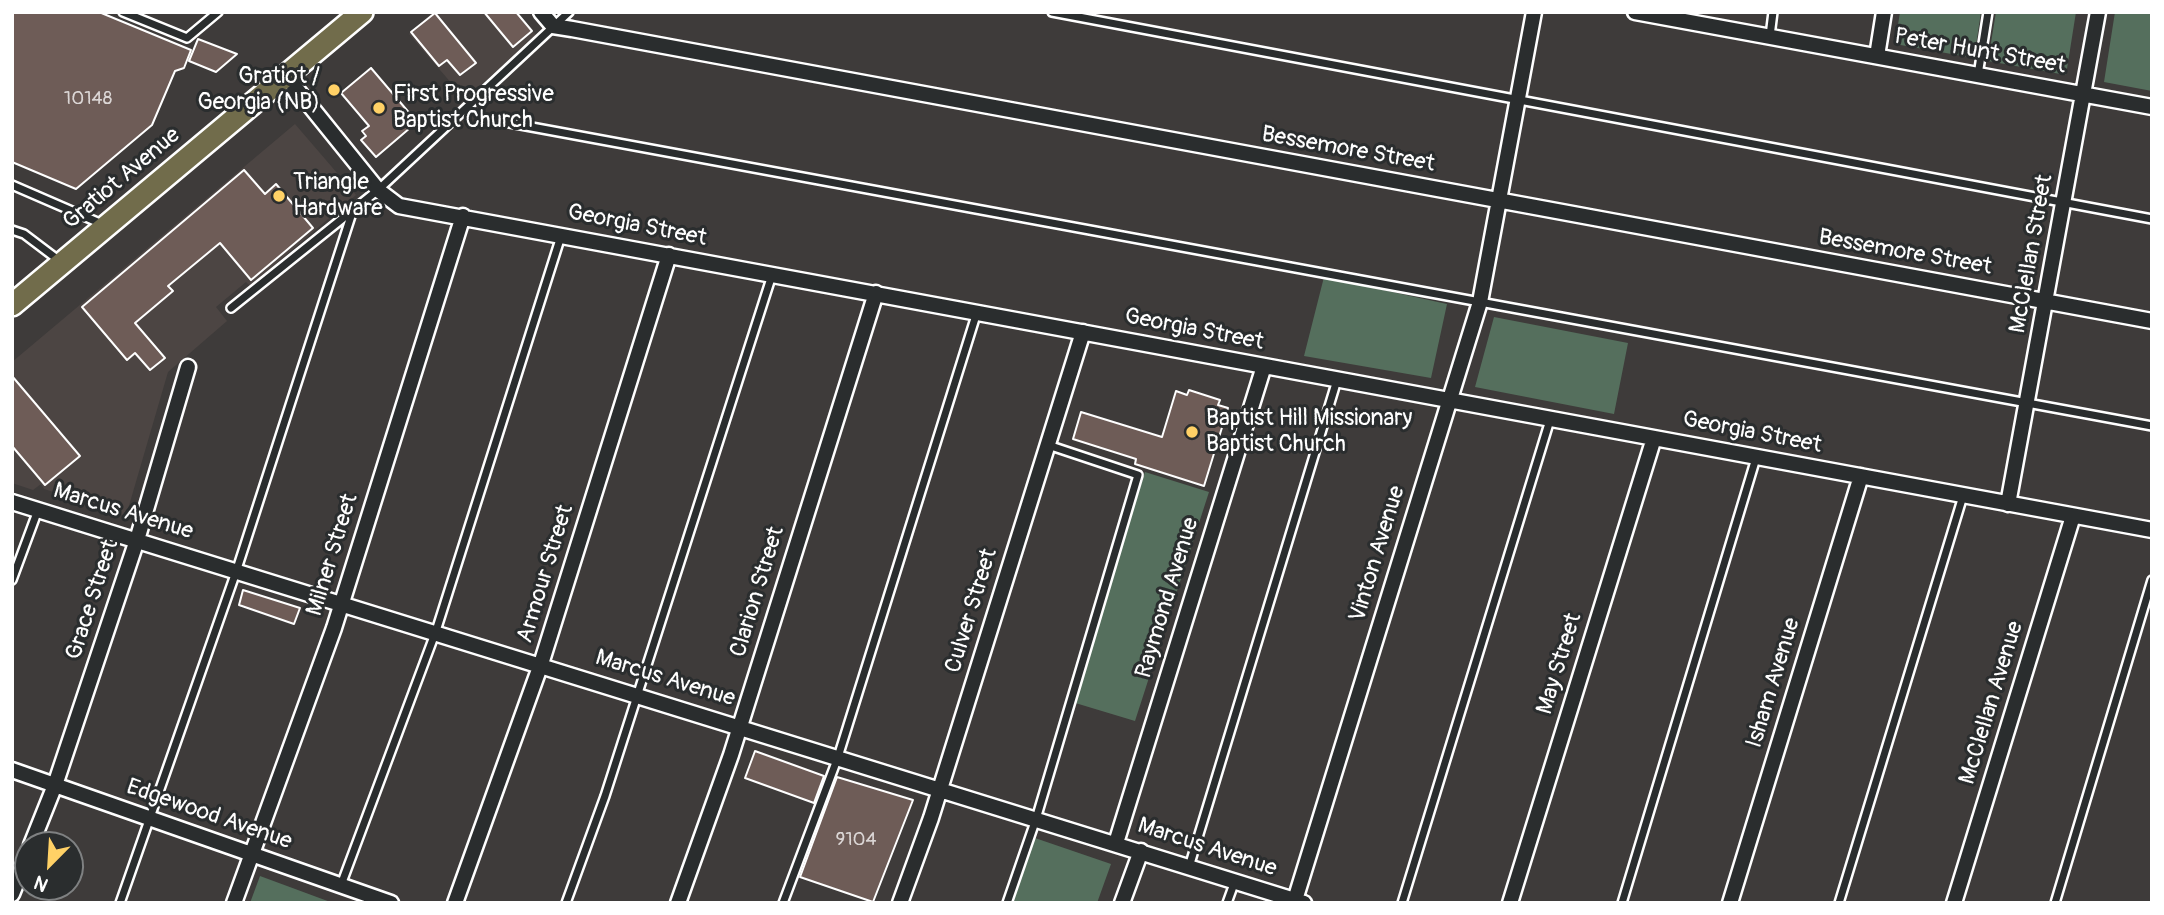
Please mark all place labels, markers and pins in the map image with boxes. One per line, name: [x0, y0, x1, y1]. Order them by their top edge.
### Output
place label: Gratiot / Georgia (NB): [198, 63, 320, 117]
place label: First Progressive Baptist Church: [393, 81, 554, 135]
marker: Gratiot / Georgia (NB): [326, 82, 342, 98]
marker: First Progressive Baptist Church: [371, 100, 387, 116]
place label: Triangle Hardware: [293, 169, 383, 223]
marker: Triangle Hardware: [271, 188, 287, 204]
place label: Baptist Hill Missionary Baptist Church: [1206, 405, 1412, 459]
marker: Baptist Hill Missionary Baptist Church: [1184, 424, 1200, 440]

